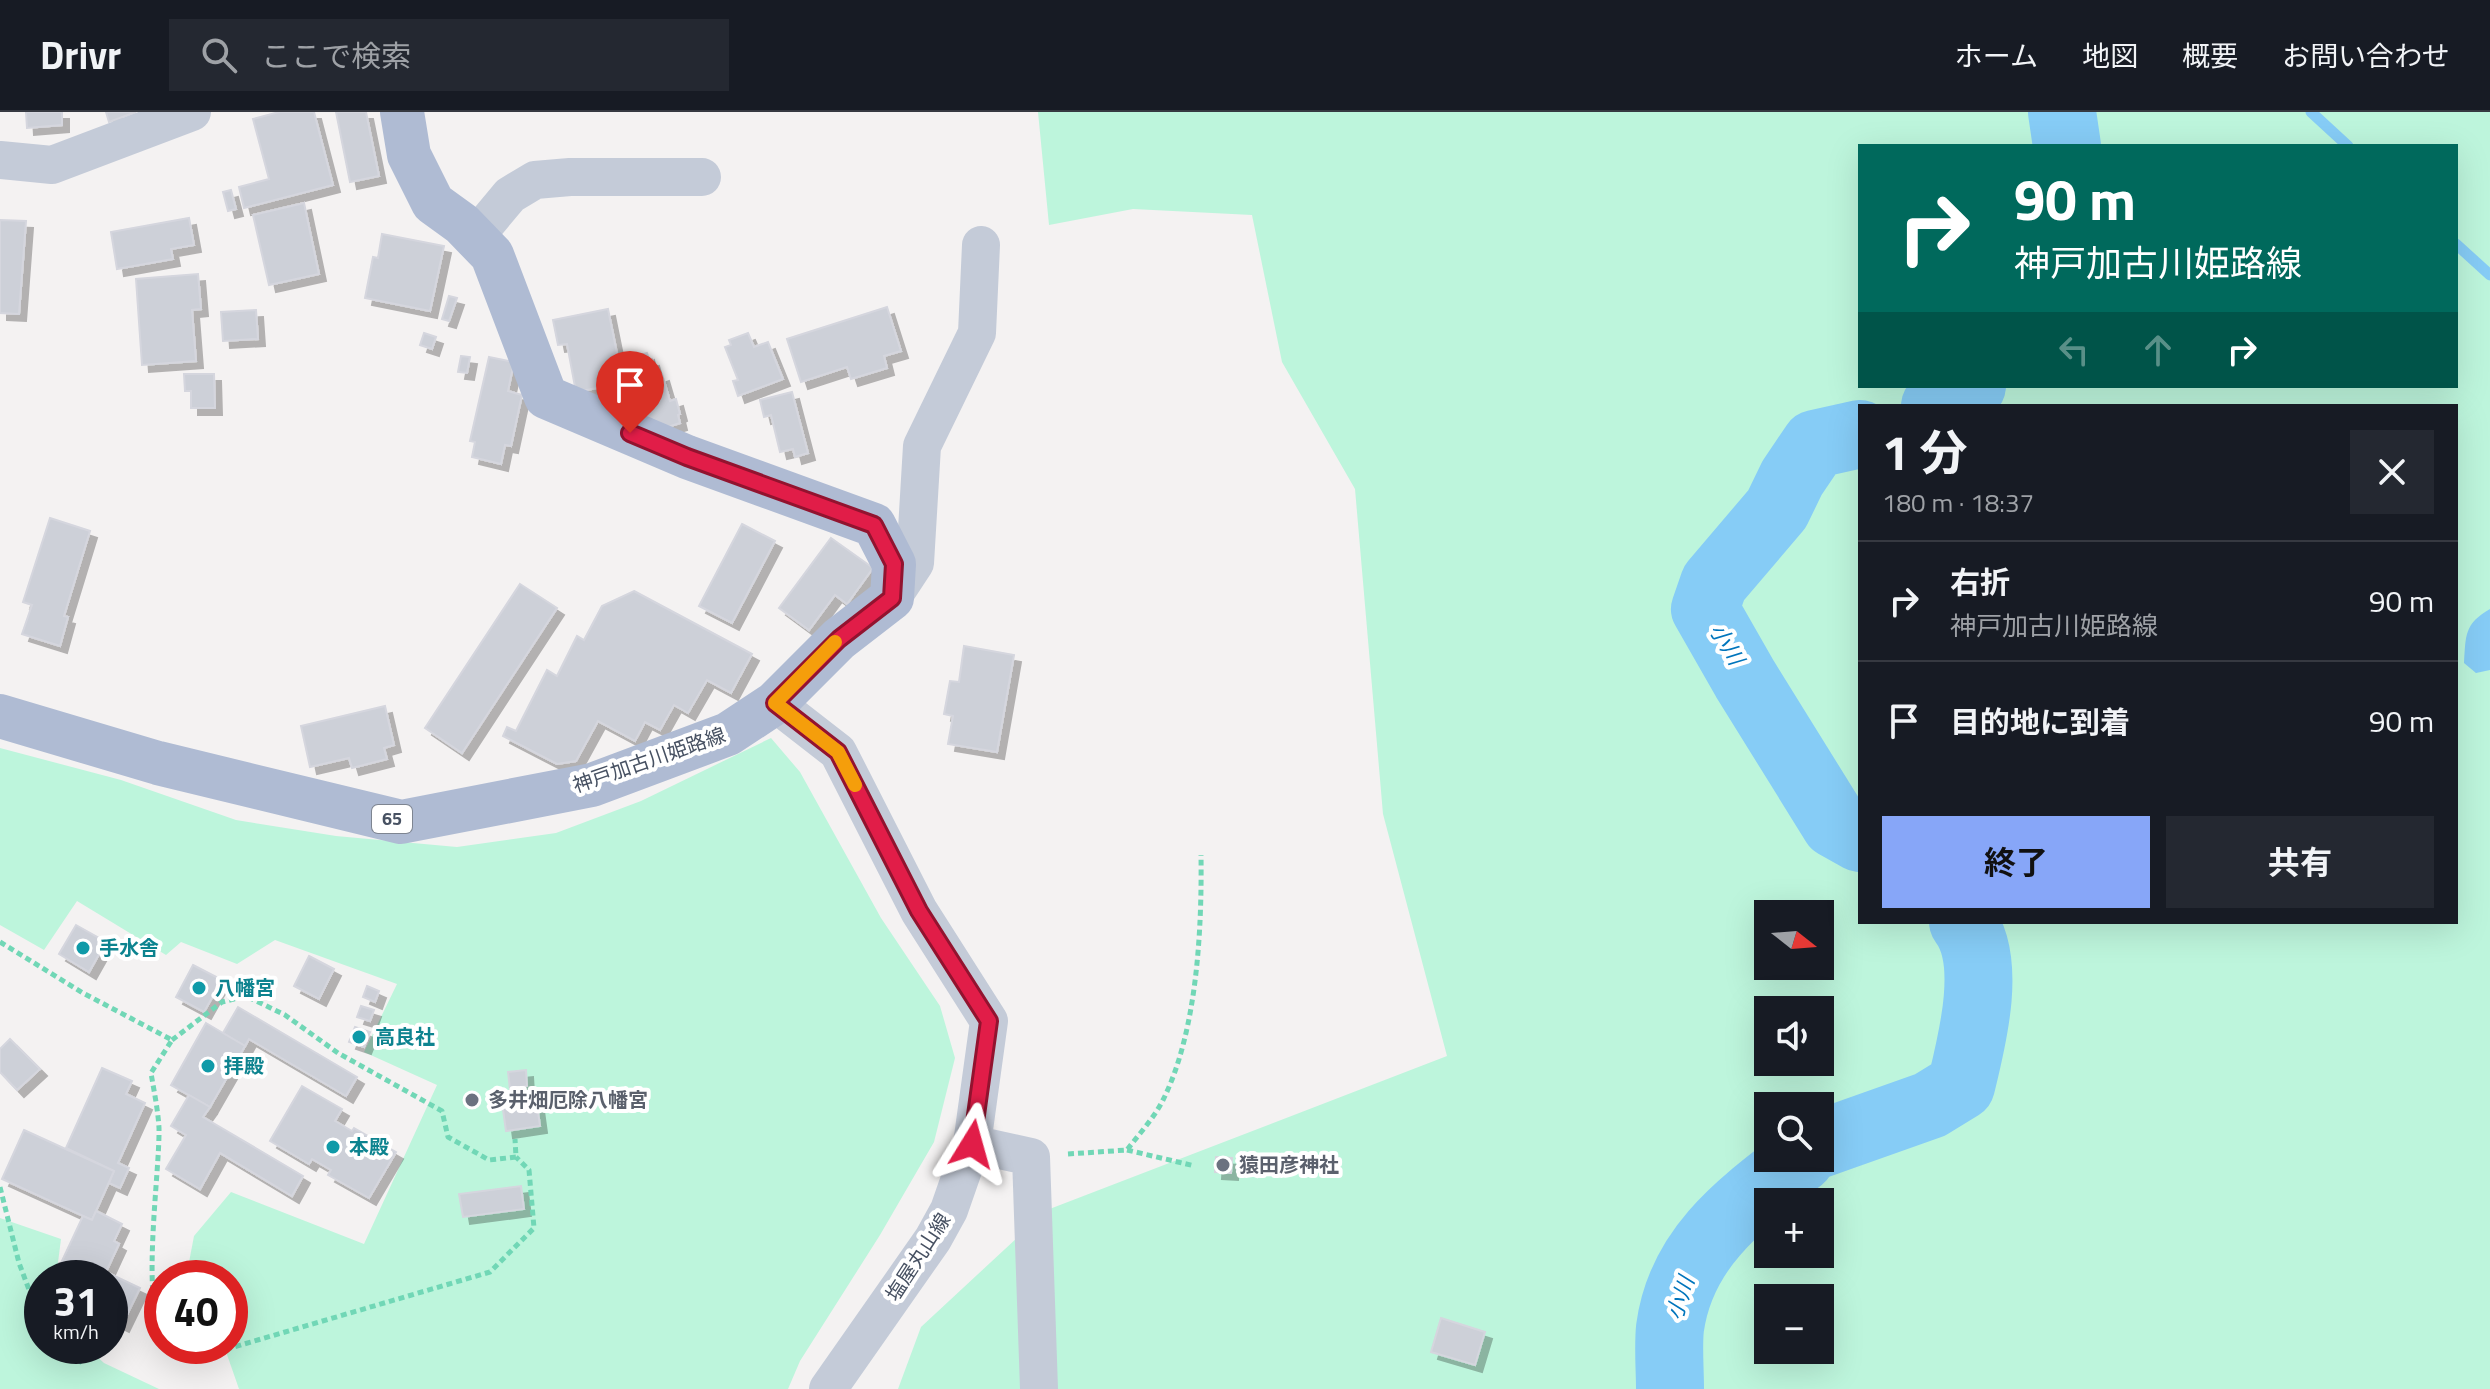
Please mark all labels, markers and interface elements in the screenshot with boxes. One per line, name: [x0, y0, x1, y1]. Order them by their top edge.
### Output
search box: [169, 19, 729, 91]
text: Drivr: [40, 26, 121, 84]
icon: search: [197, 33, 241, 77]
text: ここで検索: [261, 33, 411, 79]
text: ホーム: [1955, 34, 2038, 77]
text: 地図: [2082, 34, 2138, 77]
text: 概要: [2182, 34, 2238, 77]
text: お問い合わせ: [2282, 34, 2450, 77]
text: 90 m: [2014, 157, 2136, 242]
icon: right: [1882, 176, 1986, 280]
text: 神戸加古川姫路線: [2014, 235, 2302, 290]
icon: left: [2052, 328, 2096, 372]
icon: ahead: [2136, 328, 2180, 372]
icon: right: [2220, 328, 2264, 372]
pin: [596, 351, 664, 433]
icon: arrive: [608, 363, 652, 407]
text: 1 分: [1882, 416, 1967, 489]
button: close: [2350, 430, 2434, 514]
text: 180 m · 18:37: [1882, 483, 2034, 522]
text: 右折: [1950, 559, 2010, 605]
text: 90 m: [2369, 578, 2434, 624]
icon: right: [1882, 579, 1926, 623]
text: 神戸加古川姫路線: [1950, 606, 2158, 645]
water label: 小川: [1701, 616, 1754, 673]
text: 90 m: [2369, 698, 2434, 744]
icon: arrive: [1882, 699, 1926, 743]
text: 目的地に到着: [1950, 699, 2130, 745]
street label: 神戸加古川姫路線: [568, 719, 730, 800]
road number: 65: [372, 805, 412, 833]
button: 終了: [1882, 816, 2150, 908]
button: 共有: [2166, 816, 2434, 908]
north arrow: [1754, 900, 1834, 980]
map controls: [1754, 900, 1834, 1364]
place label: 手水舎: [99, 932, 159, 963]
marker: 手水舎: [74, 939, 92, 957]
place label: 八幡宮: [215, 972, 275, 1003]
marker: 八幡宮: [190, 979, 208, 997]
button: sound: [1754, 996, 1834, 1076]
place label: 高良社: [375, 1021, 435, 1052]
marker: 高良社: [350, 1028, 368, 1046]
place label: 拝殿: [224, 1050, 264, 1081]
marker: 拝殿: [199, 1057, 217, 1075]
place label: 多井畑厄除八幡宮: [488, 1084, 648, 1115]
marker: 多井畑厄除八幡宮: [463, 1091, 481, 1109]
button: search: [1754, 1092, 1834, 1172]
position arrow: [930, 1102, 1014, 1186]
place label: 本殿: [349, 1131, 389, 1162]
marker: 本殿: [324, 1138, 342, 1156]
place label: 猿田彦神社: [1239, 1149, 1339, 1180]
marker: 猿田彦神社: [1214, 1156, 1232, 1174]
button: +: [1754, 1188, 1834, 1268]
street label: 塩屋丸山線: [877, 1206, 958, 1307]
speed limit sign: 40: [144, 1260, 248, 1364]
water label: 小川: [1657, 1270, 1704, 1324]
text: 31: [54, 1271, 98, 1332]
button: −: [1754, 1284, 1834, 1364]
text: km/h: [53, 1316, 99, 1347]

